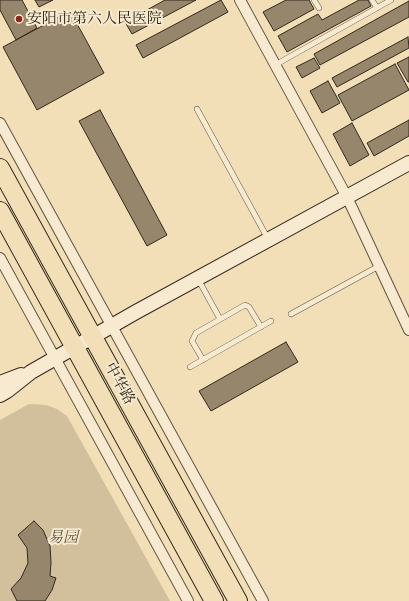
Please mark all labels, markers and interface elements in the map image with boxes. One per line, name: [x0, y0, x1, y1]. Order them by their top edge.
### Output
place label: 安阳市第六人民医院: [27, 10, 162, 28]
marker: 安阳市第六人民医院: [14, 14, 24, 24]
street label: 中华路: [100, 360, 138, 408]
park label: 易园: [48, 529, 78, 547]

